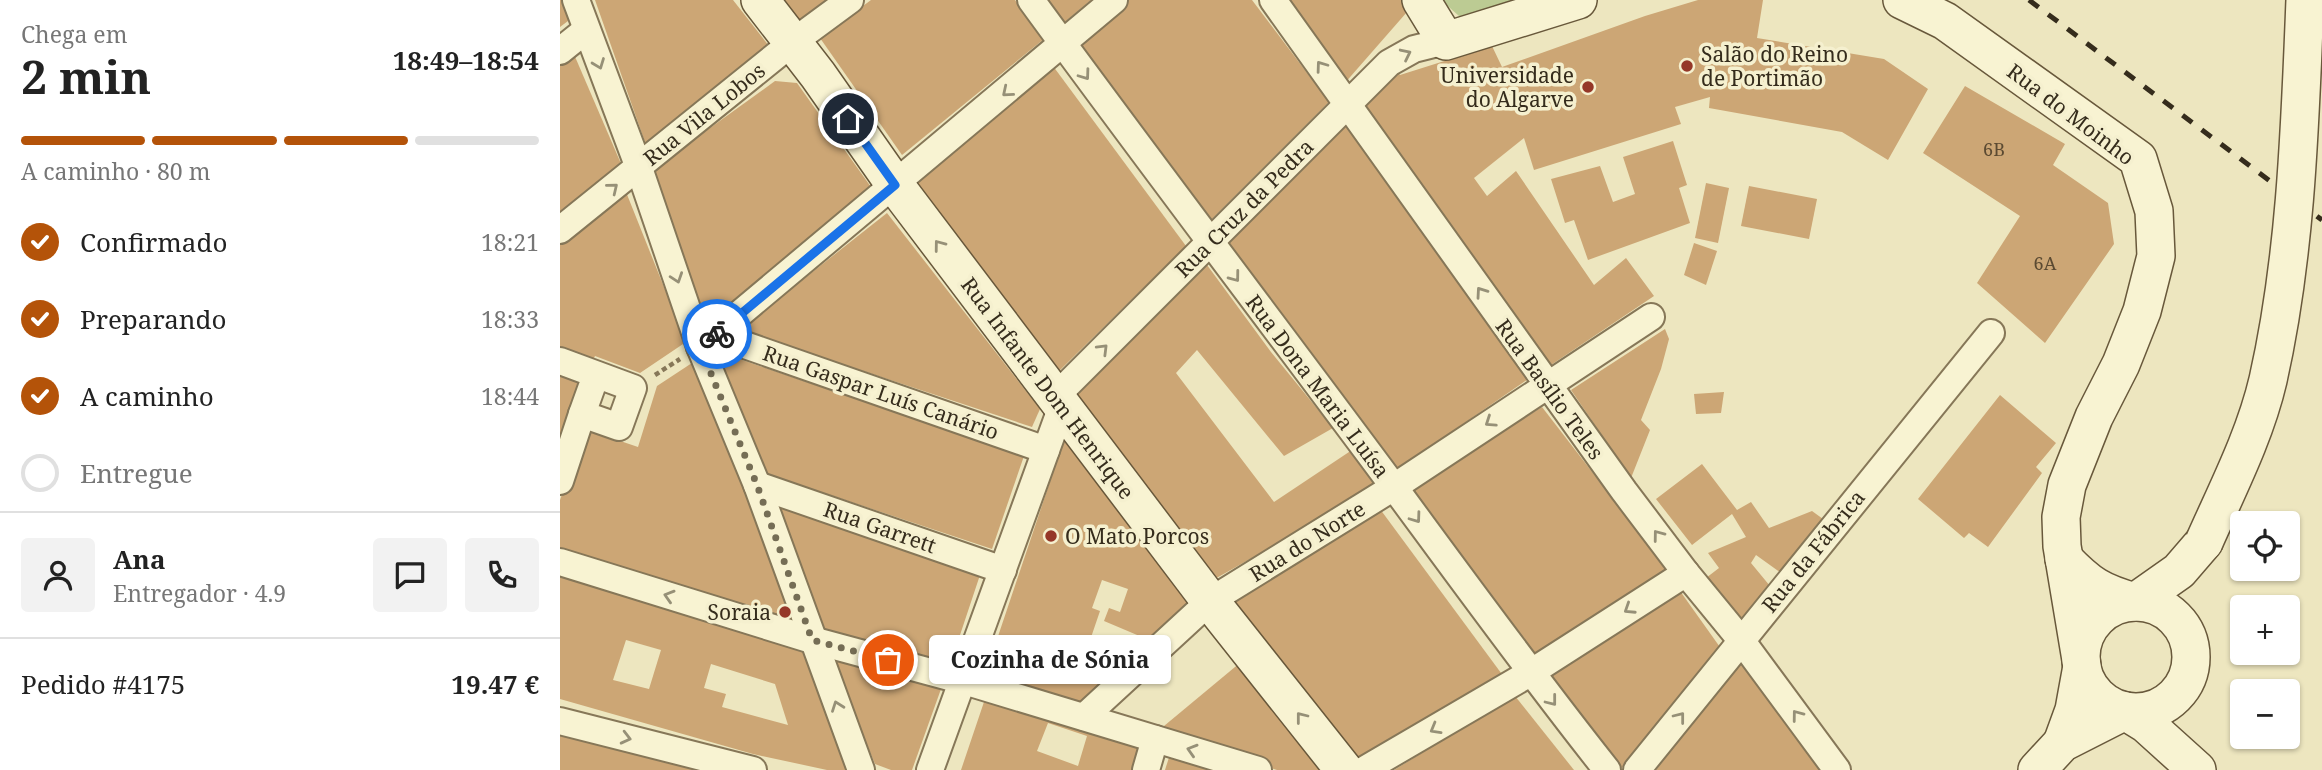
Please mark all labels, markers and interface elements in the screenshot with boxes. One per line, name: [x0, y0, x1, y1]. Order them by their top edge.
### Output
text: Chega em: [21, 18, 127, 50]
place label: Salão do Reino de Portimão: [1701, 40, 1848, 92]
text: 18:49–18:54: [393, 42, 539, 78]
text: 2 min: [21, 45, 151, 107]
one-way arrow: [1399, 48, 1411, 62]
street label: Rua Vila Lobos: [637, 56, 771, 172]
street label: Rua do Moinho: [2002, 57, 2140, 171]
one-way arrow: [591, 58, 605, 70]
marker: Salão do Reino de Portimão: [1679, 58, 1695, 74]
one-way arrow: [1317, 61, 1329, 74]
place label: Universidade do Algarve: [1440, 61, 1574, 113]
one-way arrow: [1077, 67, 1090, 80]
marker: Universidade do Algarve: [1580, 79, 1596, 95]
one-way arrow: [1002, 84, 1015, 96]
pin: [818, 89, 878, 149]
icon: home: [829, 100, 867, 138]
street label: Rua Cruz da Pedra: [1169, 133, 1319, 283]
house number: 6B: [1983, 137, 2005, 161]
text: A caminho · 80 m: [21, 155, 210, 187]
one-way arrow: [606, 183, 618, 196]
icon: check: [21, 223, 59, 261]
text: Confirmado: [80, 224, 227, 260]
text: 18:21: [481, 226, 539, 258]
one-way arrow: [935, 240, 948, 252]
house number: 6A: [2034, 251, 2057, 275]
one-way arrow: [1227, 269, 1240, 282]
street label: Rua Infante Dom Henrique: [955, 271, 1141, 505]
one-way arrow: [669, 272, 683, 284]
one-way arrow: [1477, 287, 1489, 300]
street label: Rua Dona Maria Luísa: [1240, 289, 1396, 483]
courier: [682, 299, 752, 369]
icon: check: [21, 300, 59, 338]
text: Preparando: [80, 301, 227, 337]
text: 18:33: [481, 303, 539, 335]
street label: Rua Basílio Teles: [1490, 313, 1610, 465]
icon: bike: [698, 315, 736, 353]
street label: Rua Gaspar Luís Canário: [759, 338, 1003, 446]
one-way arrow: [1095, 344, 1108, 357]
icon: check: [21, 377, 59, 415]
text: A caminho: [80, 378, 214, 414]
text: 18:44: [481, 380, 539, 412]
one-way arrow: [1485, 414, 1498, 427]
text: Entregue: [80, 455, 193, 491]
street label: Rua da Fábrica: [1755, 484, 1871, 618]
street label: Rua do Norte: [1244, 494, 1370, 588]
street label: Rua Garrett: [820, 495, 940, 559]
one-way arrow: [1408, 510, 1421, 523]
map controls: [2230, 511, 2300, 749]
button: locate: [2230, 511, 2300, 581]
place label: O Mato Porcos: [1065, 522, 1209, 550]
marker: O Mato Porcos: [1043, 528, 1059, 544]
one-way arrow: [1653, 530, 1666, 543]
button: person: [21, 538, 95, 612]
button: chat: [373, 538, 447, 612]
button: phone: [465, 538, 539, 612]
text: Ana: [113, 541, 166, 577]
text: Entregador · 4.9: [113, 577, 286, 609]
one-way arrow: [663, 589, 675, 604]
button: +: [2230, 595, 2300, 665]
place label: Soraia: [708, 598, 771, 626]
one-way arrow: [1623, 601, 1636, 614]
marker: Soraia: [777, 604, 793, 620]
pin: [858, 630, 918, 690]
callout: Cozinha de Sónia: [930, 636, 1172, 684]
icon: bag: [869, 641, 907, 679]
text: Cozinha de Sónia: [951, 643, 1149, 675]
text: Pedido #4175: [21, 666, 185, 702]
text: 19.47 €: [451, 666, 539, 702]
button: −: [2230, 679, 2300, 749]
one-way arrow: [1543, 693, 1556, 705]
one-way arrow: [831, 700, 845, 712]
one-way arrow: [1792, 710, 1805, 723]
one-way arrow: [1297, 712, 1310, 724]
one-way arrow: [1672, 712, 1684, 725]
one-way arrow: [1429, 720, 1442, 733]
one-way arrow: [620, 730, 632, 744]
one-way arrow: [1187, 744, 1199, 759]

